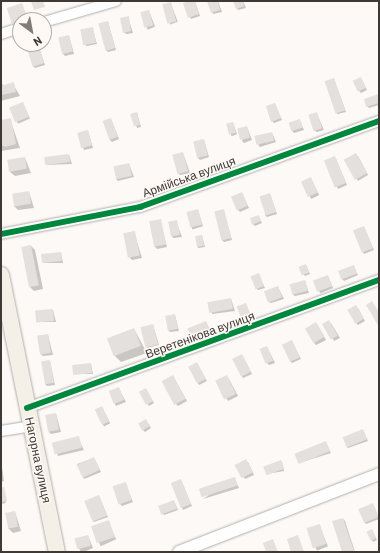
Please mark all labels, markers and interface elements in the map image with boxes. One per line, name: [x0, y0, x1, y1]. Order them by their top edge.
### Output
north arrow: [12, 12, 52, 52]
text: N: [32, 34, 45, 49]
street label: Армійська вулиця: [140, 153, 238, 201]
street label: Веретенікова вулиця: [143, 309, 257, 361]
street label: Нагорна вулиця: [22, 416, 54, 504]

